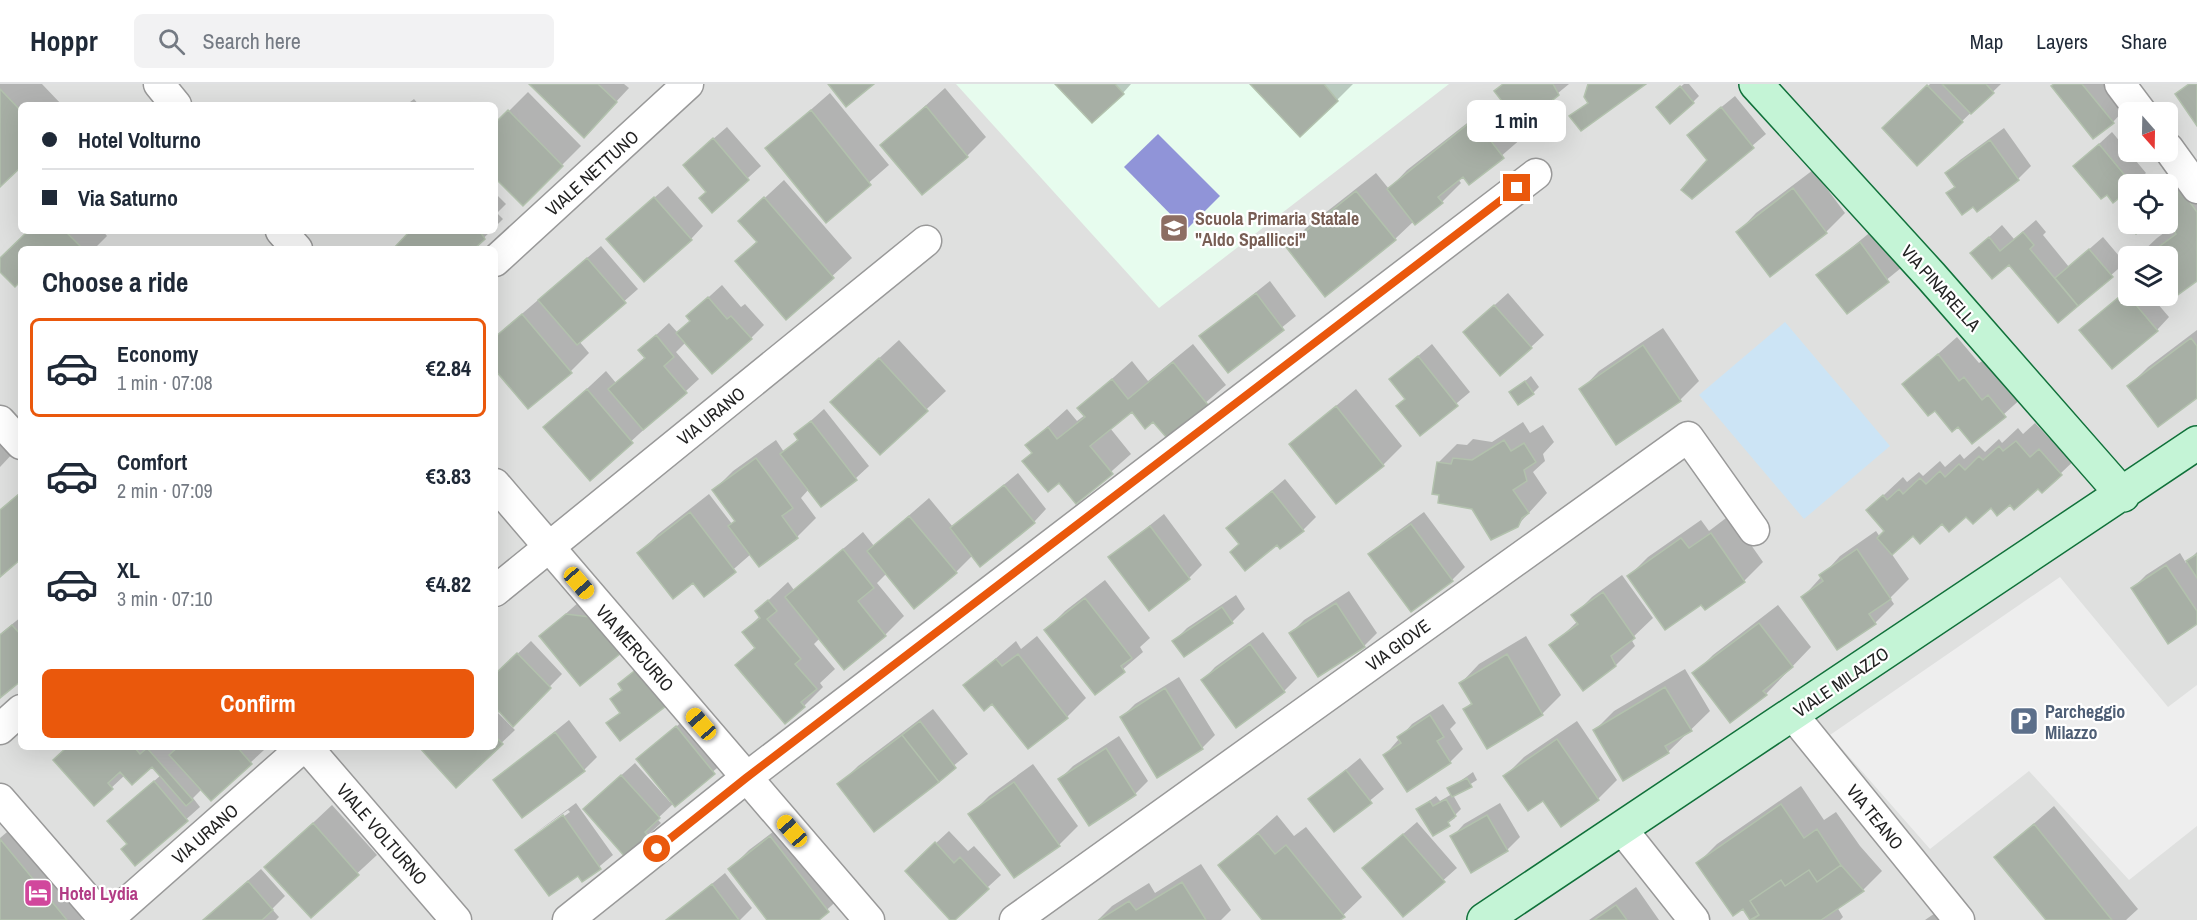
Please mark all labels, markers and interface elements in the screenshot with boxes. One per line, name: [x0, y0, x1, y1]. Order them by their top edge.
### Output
search box: [134, 14, 554, 68]
text: Hoppr: [30, 22, 98, 60]
icon: search: [155, 25, 188, 58]
text: Search here: [203, 26, 301, 56]
text: Map: [1970, 27, 2003, 56]
text: Layers: [2036, 27, 2088, 56]
text: Share: [2121, 27, 2167, 56]
callout: 1 min: [1468, 101, 1567, 143]
north arrow: [2118, 102, 2178, 162]
map controls: [2118, 102, 2178, 306]
text: 1 min: [1495, 107, 1538, 134]
street label: VIALE NETTUNO: [540, 124, 644, 222]
text: Hotel Volturno: [78, 125, 201, 155]
route end: [1503, 174, 1530, 201]
button: locate: [2118, 174, 2178, 234]
text: Via Saturno: [78, 183, 178, 213]
place label: Scuola Primaria Statale "Aldo Spallicci": [1195, 206, 1359, 252]
school or university icon: Scuola Primaria Statale "Aldo Spallicci": [1158, 212, 1190, 244]
street label: VIA PINARELLA: [1895, 239, 1987, 337]
button: layers: [2118, 246, 2178, 306]
text: Choose a ride: [42, 264, 188, 300]
text: Economy: [117, 339, 198, 369]
icon: car: [45, 341, 99, 395]
text: €2.84: [426, 353, 471, 383]
text: 1 min · 07:08: [117, 369, 213, 396]
street label: VIA URANO: [672, 381, 750, 451]
text: Comfort: [117, 447, 187, 477]
icon: car: [45, 449, 99, 503]
text: €3.83: [426, 461, 471, 491]
text: 2 min · 07:09: [117, 477, 213, 504]
text: XL: [117, 555, 140, 585]
icon: car: [45, 557, 99, 611]
car: [560, 564, 598, 602]
text: €4.82: [426, 569, 471, 599]
text: 3 min · 07:10: [117, 585, 213, 612]
street label: VIA MERCURIO: [590, 599, 680, 697]
street label: VIA GIOVE: [1361, 613, 1435, 677]
street label: VIALE MILAZZO: [1788, 641, 1894, 723]
button: Confirm: [42, 669, 474, 738]
place label: Parcheggio Milazzo: [2045, 699, 2125, 745]
car: [682, 705, 720, 743]
parking icon: Parcheggio Milazzo: [2008, 705, 2040, 737]
street label: VIALE VOLTURNO: [331, 778, 433, 890]
street label: VIA TEANO: [1841, 779, 1909, 855]
street label: VIA URANO: [166, 798, 244, 870]
car: [773, 812, 811, 850]
route start: [643, 835, 670, 862]
hotel icon: Hotel Lydia: [22, 877, 54, 909]
place label: Hotel Lydia: [59, 881, 139, 906]

